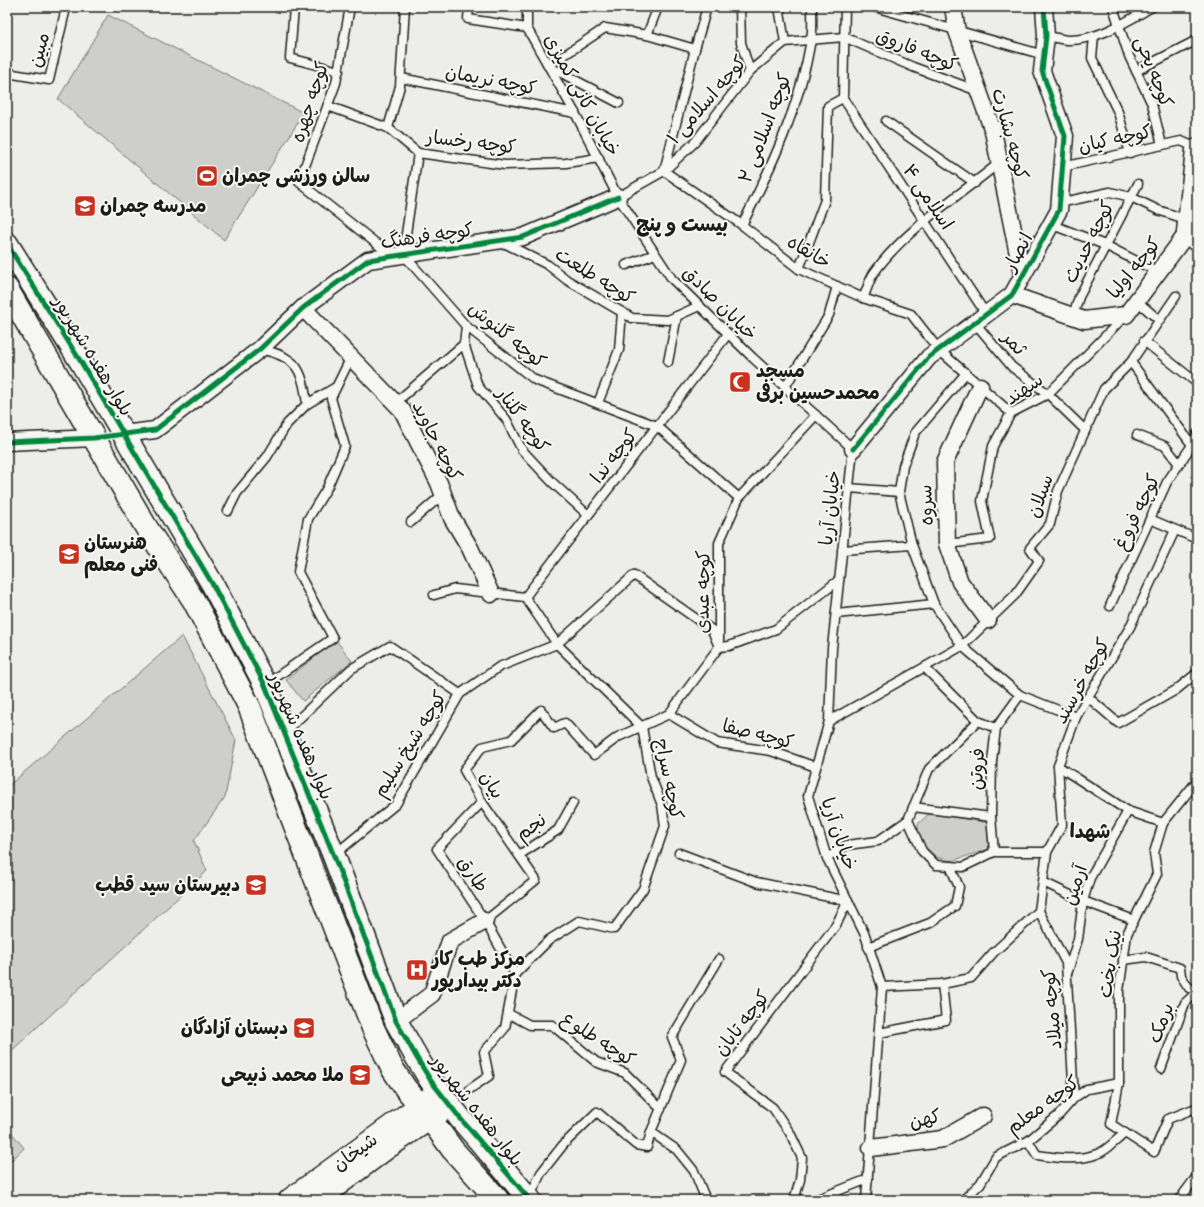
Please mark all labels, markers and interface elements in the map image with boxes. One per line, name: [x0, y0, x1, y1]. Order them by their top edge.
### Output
street label: کوچه فاروق: [873, 23, 961, 77]
street label: مبین: [23, 30, 55, 70]
street label: خیابان کانی کمیزی: [538, 30, 626, 160]
street label: کوچه یحی: [1129, 33, 1179, 111]
street label: کوچه اسلامی ۱: [662, 51, 752, 149]
street label: کوچه چهره: [286, 58, 334, 146]
street label: کوچه نریمان: [443, 59, 539, 101]
street label: کوچه اسلامی ۲: [733, 69, 797, 187]
street label: کوچه بشارت: [986, 86, 1034, 182]
street label: کوچه کیان: [1076, 120, 1154, 158]
street label: کوچه رخسار: [424, 124, 517, 159]
street label: اسلامی ۴: [897, 160, 959, 234]
sports icon: سالن ورزشی چمران: [194, 163, 220, 189]
place label: سالن ورزشی چمران: [222, 164, 370, 188]
school or university icon: مدرسه چمران: [72, 193, 98, 219]
place label: مدرسه چمران: [100, 194, 206, 218]
street label: کوچه حدیث: [1058, 197, 1120, 287]
district label: بیست و پنج: [636, 212, 728, 237]
street label: کوچه فرهنگ: [379, 218, 475, 254]
street label: انصار: [997, 228, 1038, 277]
street label: خانقاه: [783, 230, 835, 274]
street label: کوچه اولیا: [1102, 232, 1166, 304]
street label: کوچه طلعت: [551, 242, 639, 310]
street label: خیابان صادق: [678, 261, 762, 345]
street label: بلوار هفده شهریور: [47, 290, 138, 421]
street label: کوچه گلنوش: [463, 296, 551, 374]
street label: ثمر: [995, 324, 1032, 361]
place label: مسجد محمدحسین برفی: [756, 359, 880, 405]
street label: سهند: [1000, 368, 1048, 410]
mosque icon: مسجد محمدحسین برفی: [727, 369, 753, 395]
street label: کوچه گلنار: [490, 381, 555, 458]
street label: کوچه جاوید: [406, 397, 468, 485]
street label: کوچه ندا: [585, 424, 643, 488]
street label: خیابان آریا: [814, 469, 846, 547]
street label: کوچه فروغ: [1108, 470, 1167, 555]
street label: سبلان: [1021, 471, 1059, 521]
street label: سروه: [913, 484, 939, 526]
place label: هنرستان فنی معلم: [84, 531, 158, 579]
school or university icon: هنرستان فنی معلم: [56, 541, 82, 567]
street label: کوچه عبدی: [690, 550, 716, 634]
street label: کوچه خرسند: [1049, 634, 1115, 728]
street label: بلوار هفده شهریور: [263, 667, 339, 803]
street label: کوچه شیخ سلیم: [368, 686, 454, 803]
street label: کوچه صفا: [720, 714, 796, 754]
street label: کوچه سراج: [649, 736, 689, 822]
street label: فروتن: [964, 747, 990, 791]
street label: بیان: [474, 767, 510, 803]
street label: خیابان آریا: [815, 794, 863, 874]
street label: نجم: [511, 808, 552, 848]
district label: شهدا: [1070, 819, 1110, 844]
street label: طارق: [452, 851, 494, 897]
street label: آرمین: [1057, 860, 1093, 908]
school or university icon: دبیرستان سید قطب: [243, 872, 269, 898]
place label: دبیرستان سید قطب: [95, 873, 240, 897]
street label: نیک بخت: [1093, 928, 1127, 1000]
place label: مرکز طب کار دکتر بیدارپور: [430, 947, 525, 993]
hospital icon: مرکز طب کار دکتر بیدارپور: [404, 957, 430, 983]
street label: کوچه میلاد: [1037, 968, 1067, 1050]
street label: کوچه تابان: [709, 985, 775, 1061]
street label: برمک: [1142, 999, 1180, 1047]
street label: کوچه طلوع: [556, 1006, 640, 1073]
school or university icon: دبستان آزادگان: [291, 1015, 317, 1041]
place label: دبستان آزادگان: [181, 1016, 288, 1040]
street label: بلوار هفده شهریور: [424, 1047, 528, 1171]
school or university icon: ملا محمد ذبیحی: [347, 1062, 373, 1088]
place label: ملا محمد ذبیحی: [221, 1063, 344, 1087]
street label: کوچه معلم: [1002, 1070, 1086, 1141]
street label: کهن: [907, 1104, 943, 1134]
street label: شیخان: [328, 1128, 382, 1176]

